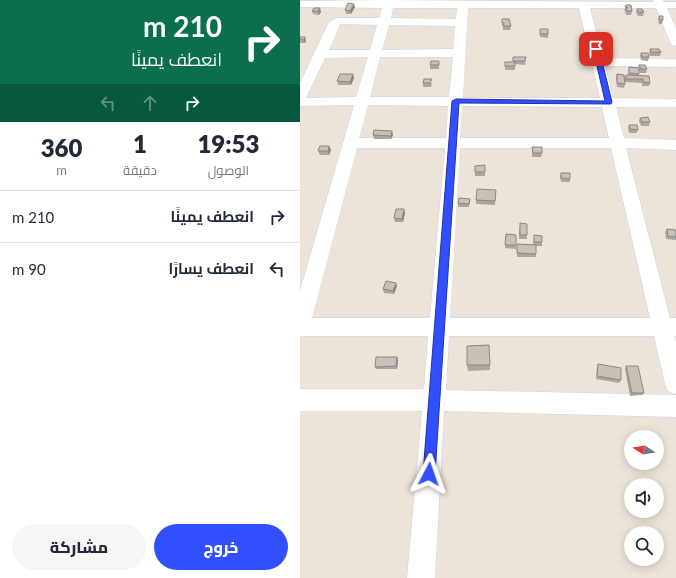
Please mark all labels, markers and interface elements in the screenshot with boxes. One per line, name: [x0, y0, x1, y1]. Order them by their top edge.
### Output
text: 210 m: [143, 9, 222, 43]
icon: right: [236, 16, 288, 68]
pin: [579, 32, 613, 66]
icon: arrive: [585, 38, 607, 60]
text: انعطف يمينًا: [131, 48, 222, 70]
icon: left: [97, 92, 119, 114]
icon: ahead: [139, 92, 161, 114]
icon: right: [181, 92, 203, 114]
text: 1: [133, 129, 147, 158]
text: 19:53: [197, 129, 259, 158]
text: 360: [41, 133, 82, 162]
text: m: [56, 162, 67, 178]
text: دقيقة: [123, 162, 157, 178]
text: الوصول: [208, 162, 249, 178]
icon: right: [266, 206, 288, 228]
text: انعطف يمينًا: [170, 207, 254, 225]
text: 210 m: [12, 208, 54, 226]
icon: left: [266, 258, 288, 280]
text: انعطف يسارًا: [169, 259, 254, 277]
text: 90 m: [12, 260, 46, 278]
north arrow: [624, 430, 664, 470]
map controls: [624, 430, 664, 566]
position arrow: [408, 453, 450, 495]
button: sound: [624, 478, 664, 518]
button: مشاركة: [12, 524, 146, 570]
button: خروج: [154, 524, 288, 570]
button: search: [624, 526, 664, 566]

